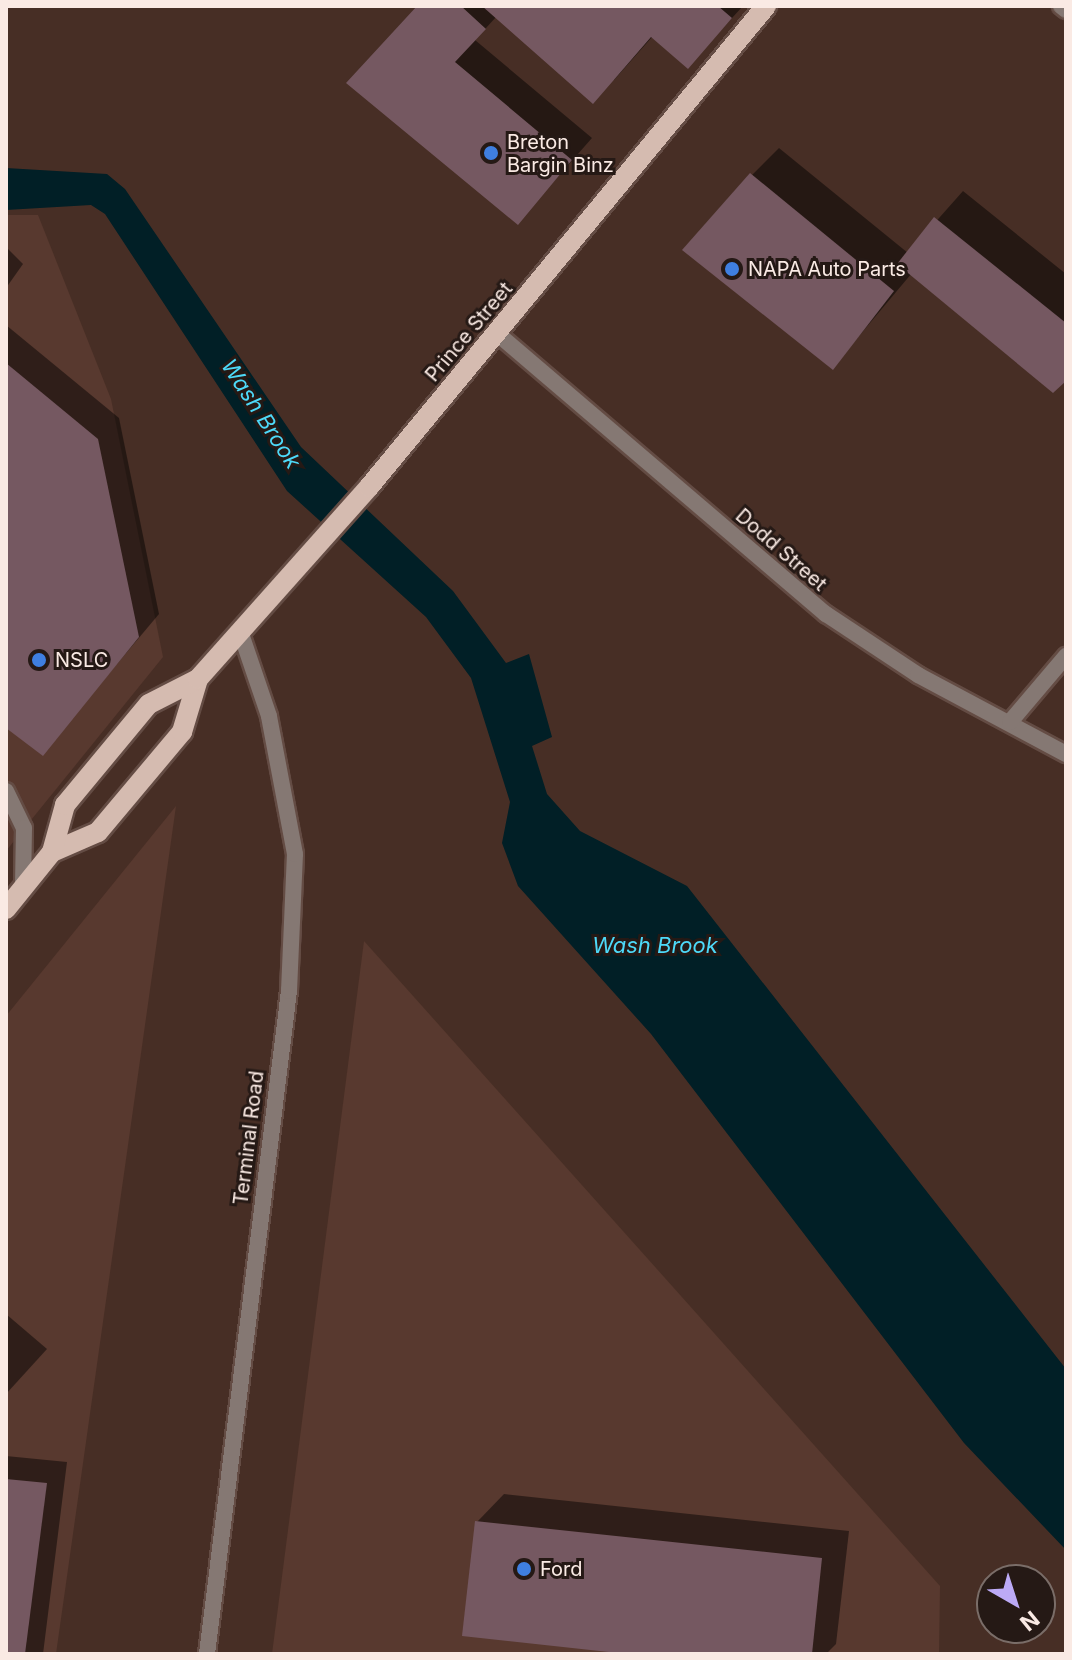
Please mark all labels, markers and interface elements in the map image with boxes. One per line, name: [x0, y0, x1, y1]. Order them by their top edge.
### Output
place label: Breton Bargin Binz: [507, 130, 614, 177]
marker: Breton Bargin Binz: [482, 144, 500, 162]
place label: NAPA Auto Parts: [748, 257, 906, 281]
marker: NAPA Auto Parts: [723, 260, 741, 278]
street label: Prince Street: [420, 277, 518, 387]
water label: Wash Brook: [216, 354, 306, 474]
street label: Dodd Street: [730, 504, 832, 596]
place label: NSLC: [55, 648, 108, 672]
marker: NSLC: [30, 651, 48, 669]
water label: Wash Brook: [592, 933, 718, 959]
street label: Terminal Road: [229, 1070, 269, 1206]
place label: Ford: [540, 1557, 582, 1581]
marker: Ford: [515, 1560, 533, 1578]
north arrow: [976, 1564, 1056, 1644]
text: N: [1015, 1606, 1045, 1636]

